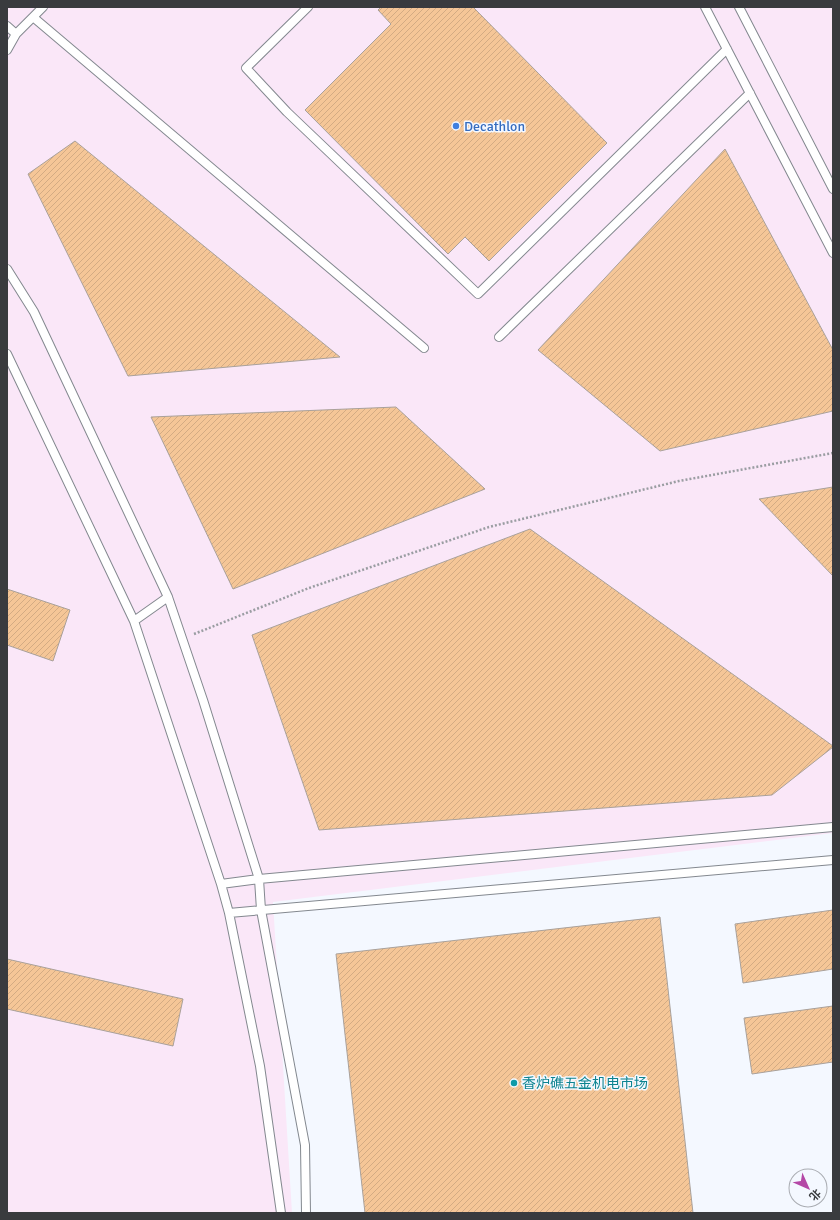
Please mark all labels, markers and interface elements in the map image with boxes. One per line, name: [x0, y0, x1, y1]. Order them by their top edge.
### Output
place label: Decathlon: [464, 118, 525, 135]
marker: Decathlon: [451, 121, 461, 131]
place label: 香炉礁五金机电市场: [522, 1075, 648, 1092]
marker: 香炉礁五金机电市场: [509, 1078, 519, 1088]
north arrow: [788, 1168, 828, 1208]
text: 北: [806, 1186, 823, 1203]

